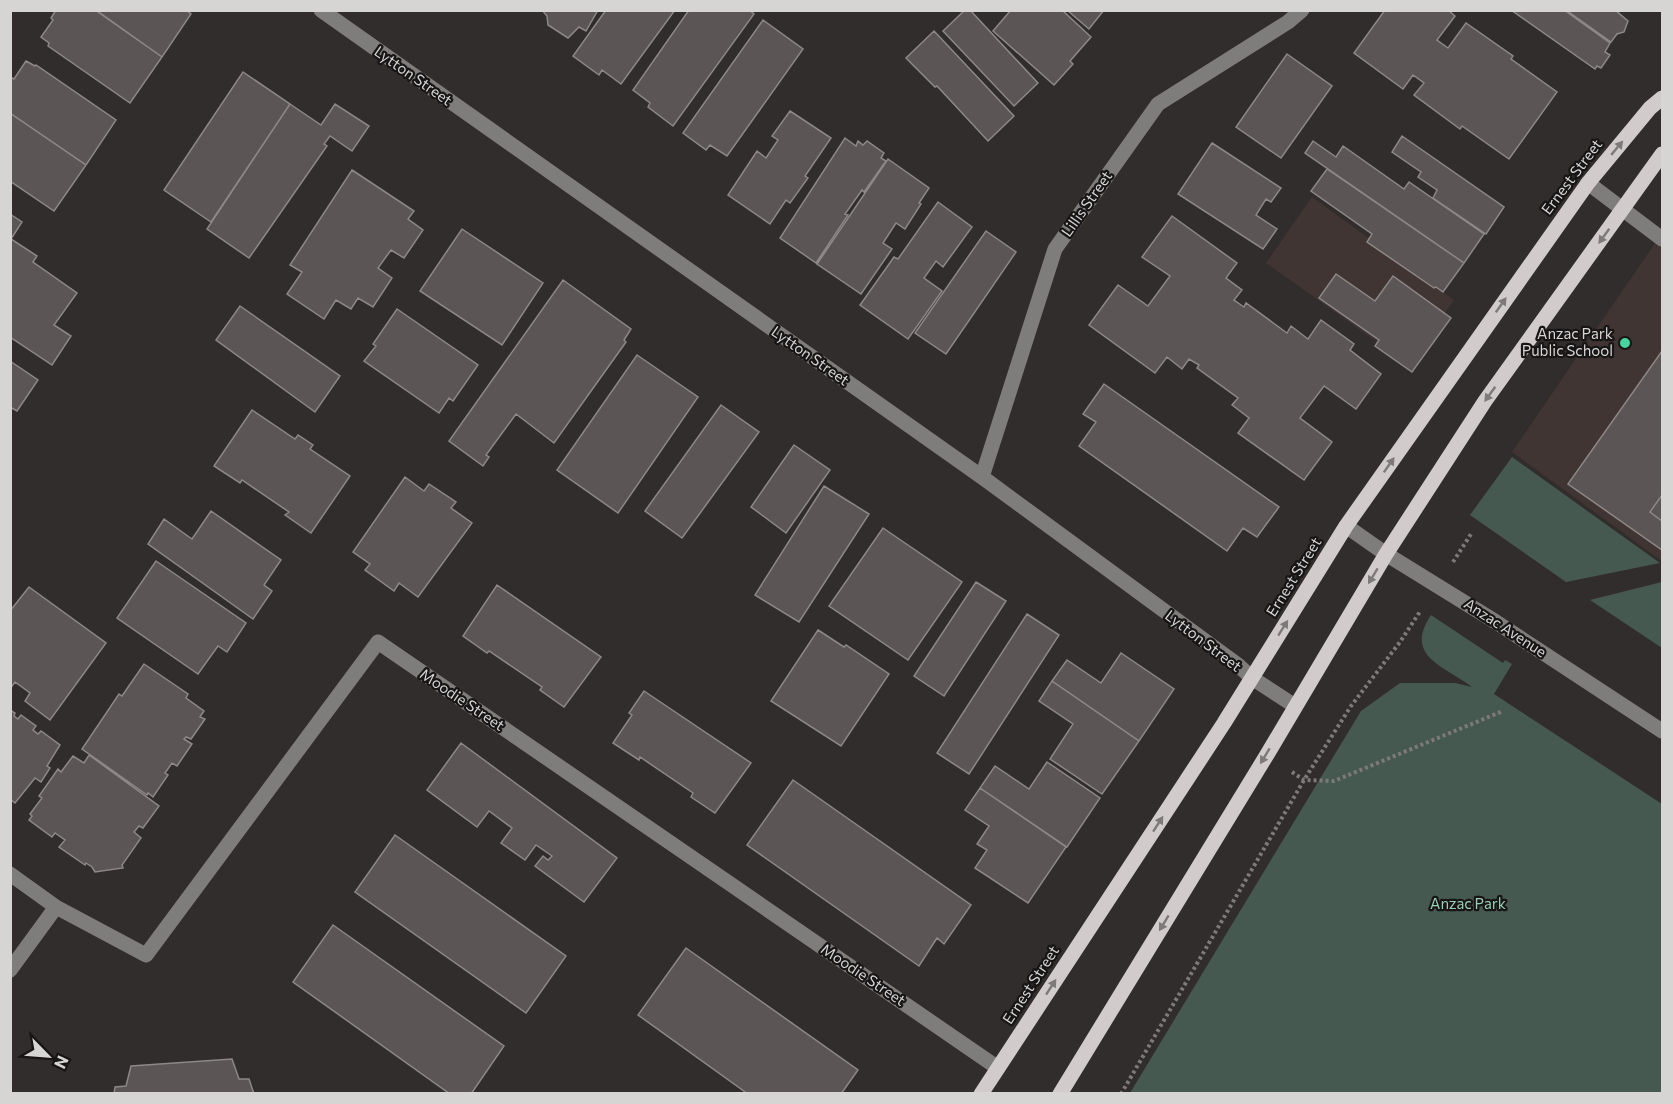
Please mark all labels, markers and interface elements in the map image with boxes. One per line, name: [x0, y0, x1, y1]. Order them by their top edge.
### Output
street label: Lytton Street: [371, 42, 456, 109]
street label: Ernest Street: [1537, 135, 1605, 218]
one-way arrow: [1610, 140, 1623, 156]
street label: Lillis Street: [1057, 167, 1115, 240]
one-way arrow: [1598, 227, 1610, 243]
one-way arrow: [1495, 298, 1507, 314]
street label: Lytton Street: [768, 322, 853, 389]
place label: Anzac Park Public School: [1522, 324, 1613, 359]
marker: Anzac Park Public School: [1618, 336, 1632, 350]
one-way arrow: [1484, 386, 1496, 402]
one-way arrow: [1383, 457, 1395, 473]
street label: Ernest Street: [1262, 534, 1325, 619]
one-way arrow: [1368, 567, 1378, 584]
street label: Anzac Avenue: [1461, 594, 1550, 660]
street label: Lytton Street: [1162, 606, 1245, 675]
one-way arrow: [1277, 620, 1288, 636]
street label: Moodie Street: [417, 664, 508, 734]
one-way arrow: [1260, 748, 1271, 764]
one-way arrow: [1152, 816, 1163, 832]
park label: Anzac Park: [1430, 894, 1506, 912]
one-way arrow: [1159, 915, 1169, 932]
street label: Moodie Street: [818, 939, 909, 1009]
street label: Ernest Street: [998, 942, 1062, 1027]
one-way arrow: [1046, 979, 1057, 995]
north arrow: [18, 1026, 78, 1086]
text: N: [51, 1053, 73, 1072]

